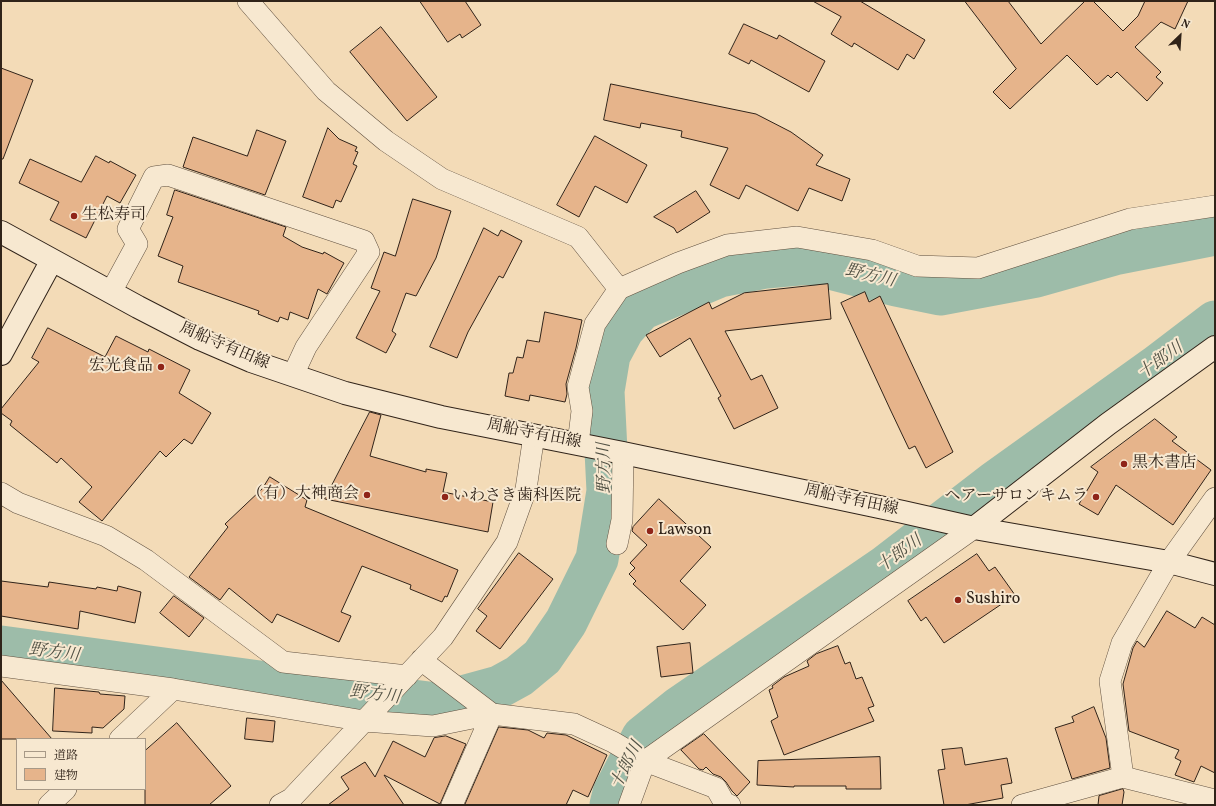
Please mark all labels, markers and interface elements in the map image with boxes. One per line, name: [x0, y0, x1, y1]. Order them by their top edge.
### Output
north arrow: [1160, 16, 1200, 56]
text: N: [1178, 16, 1192, 33]
place label: 生松寿司: [82, 206, 146, 226]
marker: 生松寿司: [69, 211, 79, 221]
water label: 野方川: [843, 261, 897, 293]
street label: 周船寺有田線: [176, 319, 272, 375]
water label: 十郎川: [1134, 339, 1188, 385]
place label: 宏光食品: [89, 357, 153, 377]
marker: 宏光食品: [156, 362, 166, 372]
street label: 周船寺有田線: [485, 416, 583, 454]
water label: 野方川: [595, 442, 617, 494]
place label: 黒木書店: [1132, 454, 1196, 474]
marker: 黒木書店: [1119, 459, 1129, 469]
street label: 周船寺有田線: [802, 482, 900, 520]
place label: （有）大神商会: [247, 485, 359, 505]
place label: いわさき歯科医院: [453, 487, 581, 507]
place label: ヘアーサロンキムラ: [944, 487, 1088, 507]
marker: （有）大神商会: [362, 490, 372, 500]
marker: いわさき歯科医院: [440, 492, 450, 502]
marker: ヘアーサロンキムラ: [1091, 492, 1101, 502]
place label: Lawson: [658, 521, 712, 541]
marker: Lawson: [645, 526, 655, 536]
water label: 十郎川: [873, 532, 927, 578]
place label: Sushiro: [966, 590, 1020, 610]
marker: Sushiro: [953, 595, 963, 605]
water label: 野方川: [27, 641, 81, 667]
water label: 野方川: [348, 683, 402, 709]
legend: [16, 738, 146, 790]
water label: 十郎川: [607, 739, 649, 793]
text: 道路: [54, 748, 78, 764]
text: 建物: [54, 768, 78, 784]

